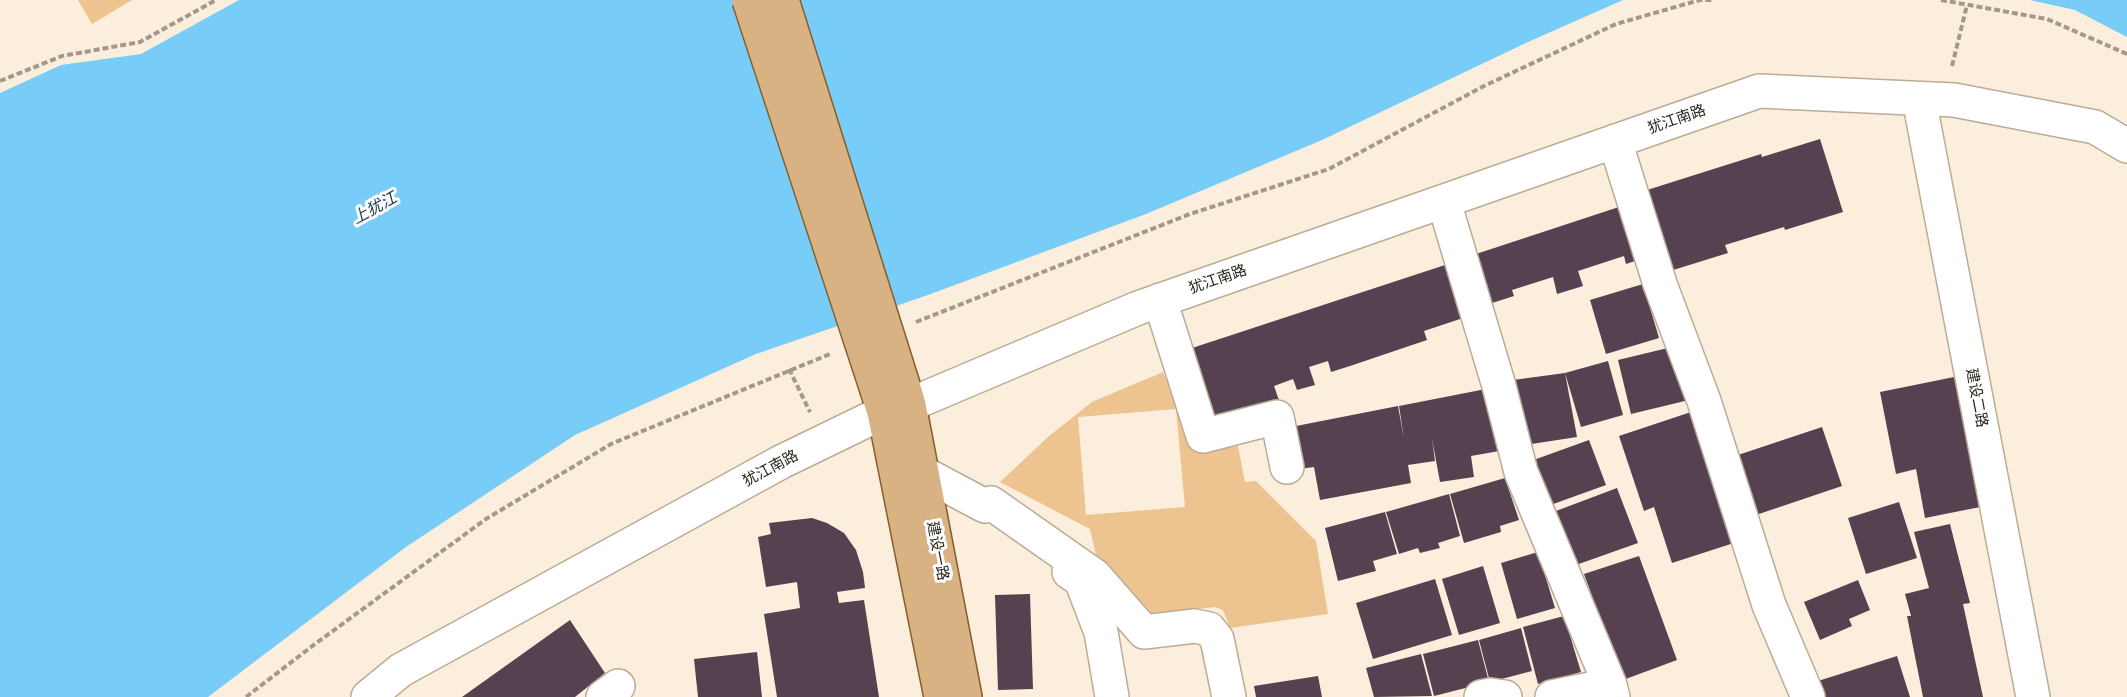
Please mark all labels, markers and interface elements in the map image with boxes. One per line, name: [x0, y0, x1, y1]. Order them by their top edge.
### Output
street label: 犹江南路: [1646, 102, 1708, 138]
water label: 上犹江: [349, 189, 401, 229]
street label: 犹江南路: [1187, 262, 1249, 298]
street label: 建设二路: [1961, 367, 1991, 429]
street label: 犹江南路: [740, 447, 802, 491]
street label: 建设一路: [922, 520, 952, 582]

